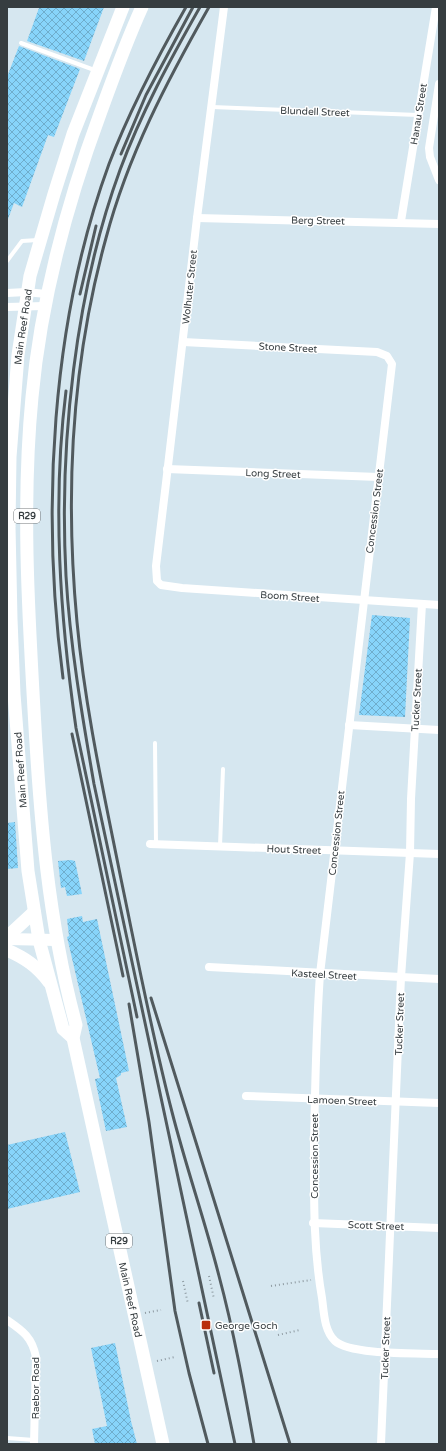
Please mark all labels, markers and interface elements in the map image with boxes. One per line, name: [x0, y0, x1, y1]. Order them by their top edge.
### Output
street label: Hanau Street: [408, 82, 430, 146]
street label: Blundell Street: [280, 105, 350, 119]
street label: Berg Street: [291, 215, 345, 227]
street label: Wolhuter Street: [180, 249, 200, 325]
street label: Main Reef Road: [12, 288, 35, 365]
street label: Stone Street: [258, 340, 318, 356]
street label: Long Street: [245, 467, 301, 481]
street label: Concession Street: [364, 468, 386, 554]
road number: R29: [14, 509, 40, 523]
street label: Boom Street: [260, 589, 320, 605]
street label: Tucker Street: [409, 668, 425, 732]
street label: Main Reef Road: [12, 731, 30, 808]
street label: Concession Street: [327, 790, 347, 876]
street label: Hout Street: [266, 843, 322, 857]
street label: Kasteel Street: [291, 967, 357, 983]
street label: Tucker Street: [393, 992, 407, 1056]
street label: Lamoen Street: [307, 1094, 377, 1108]
street label: Concession Street: [309, 1113, 321, 1199]
street label: Scott Street: [348, 1219, 404, 1233]
road number: R29: [106, 1234, 132, 1248]
street label: Main Reef Road: [116, 1261, 144, 1339]
street label: Tucker Street: [379, 1316, 393, 1380]
marker: George Goch: [200, 1319, 212, 1331]
place label: George Goch: [215, 1320, 278, 1332]
street label: Raebor Road: [30, 1357, 42, 1419]

